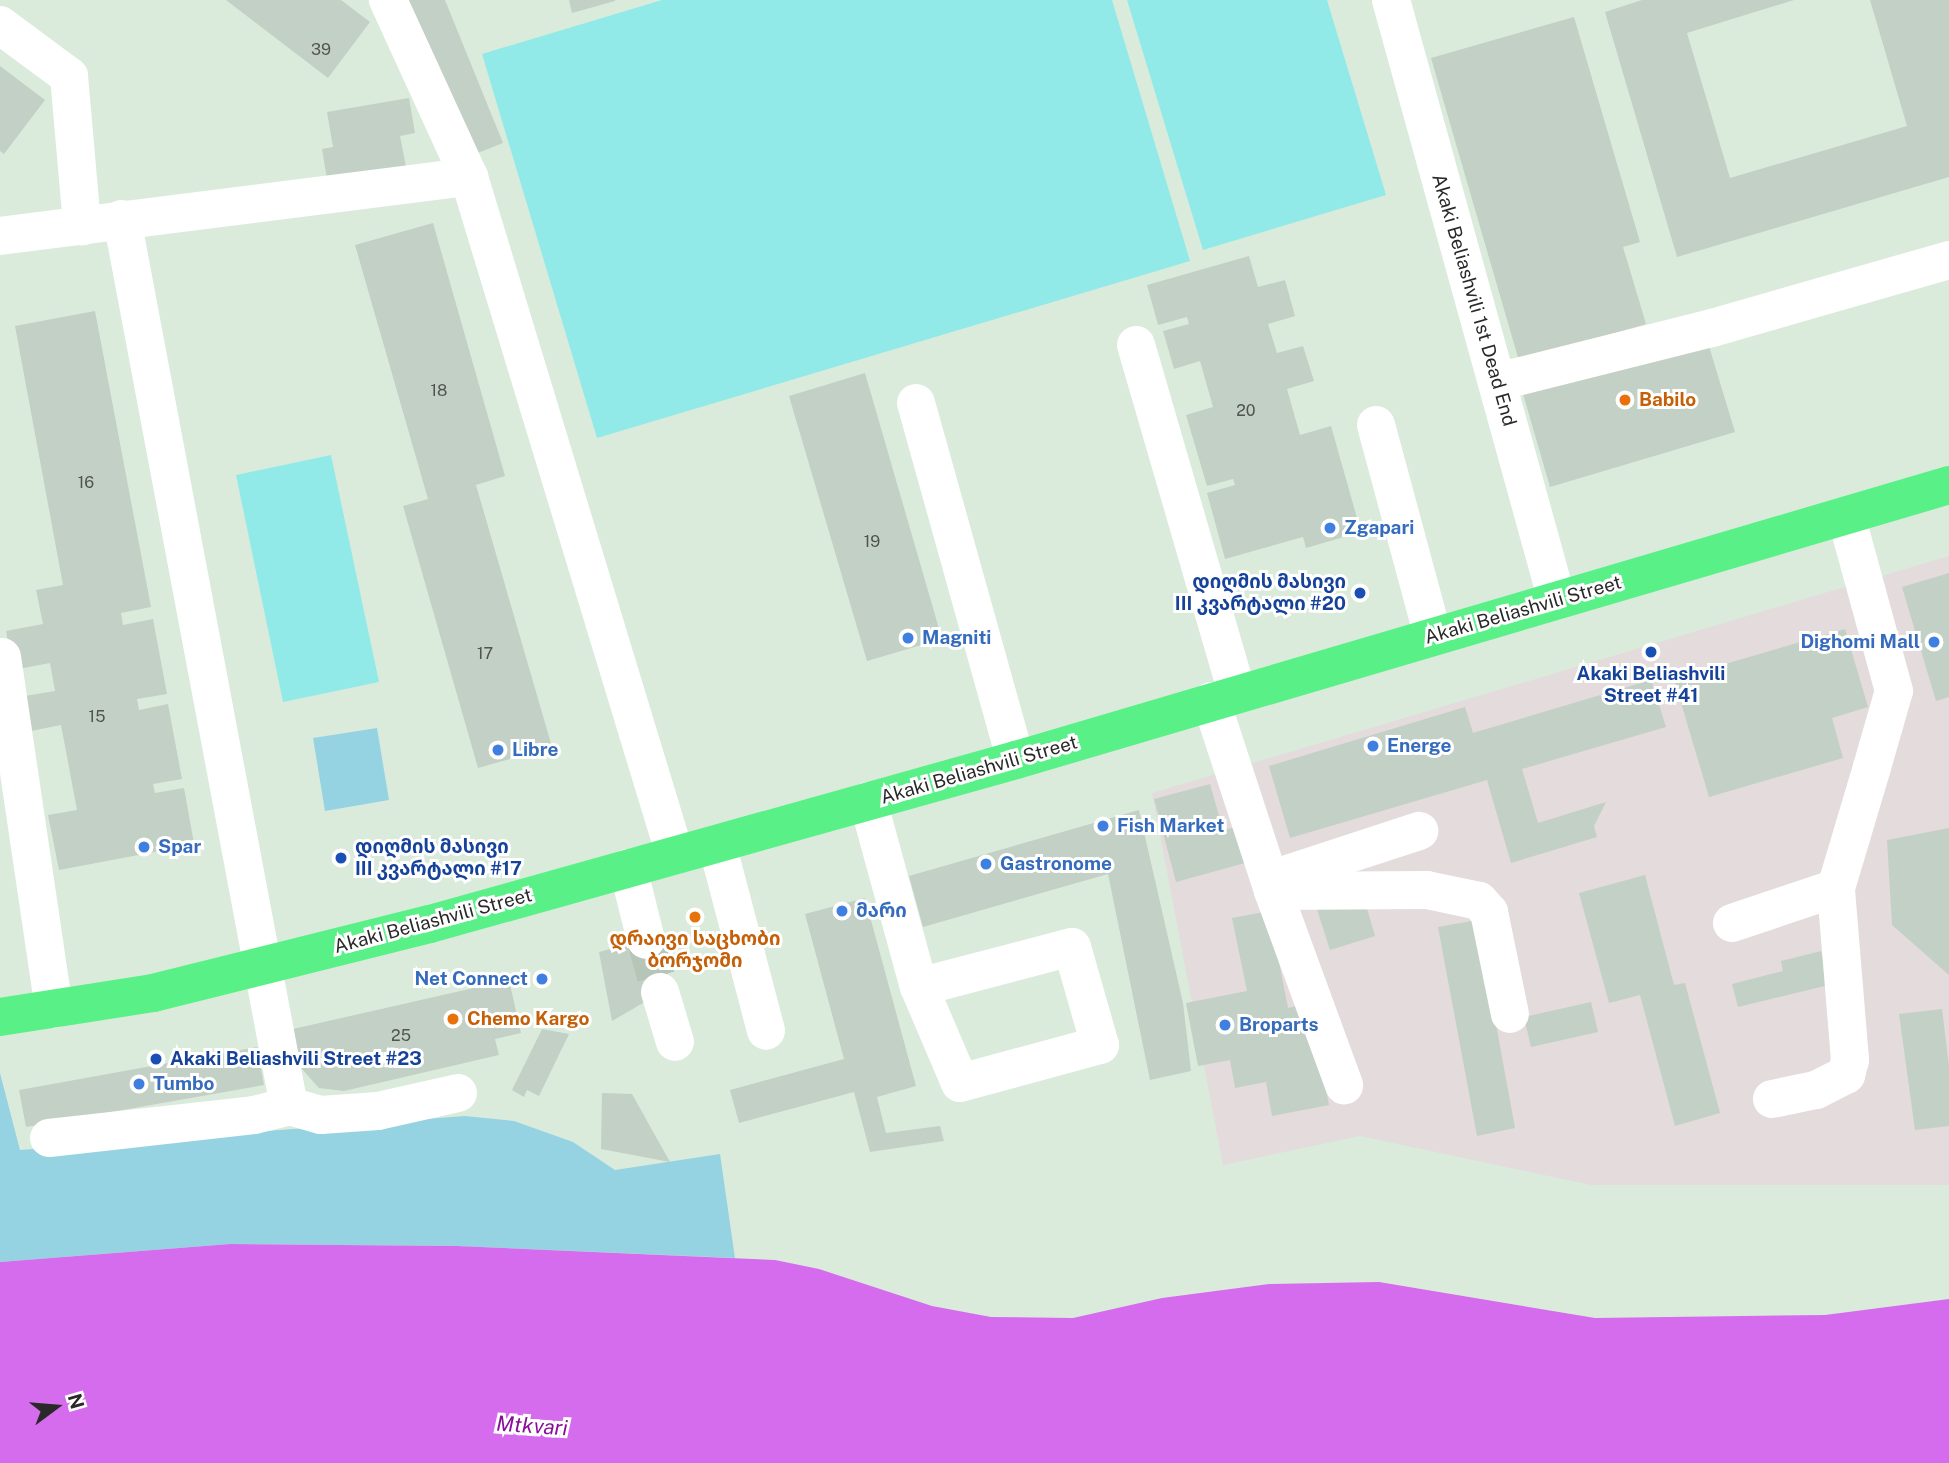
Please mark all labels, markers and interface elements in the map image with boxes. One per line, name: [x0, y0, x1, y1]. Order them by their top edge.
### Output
house number: 39: [311, 40, 331, 60]
street label: Akaki Beliashvili 1st Dead End: [1427, 171, 1521, 429]
house number: 18: [431, 381, 447, 401]
place label: Babilo: [1639, 389, 1696, 411]
marker: Babilo: [1617, 392, 1633, 408]
house number: 20: [1236, 401, 1256, 421]
house number: 16: [78, 473, 94, 493]
place label: Zgapari: [1344, 517, 1414, 539]
marker: Zgapari: [1322, 520, 1338, 536]
house number: 19: [864, 532, 880, 552]
place label: დიღმის მასივი III კვარტალი #20: [1175, 571, 1346, 615]
street label: Akaki Beliashvili Street: [1422, 571, 1624, 649]
marker: დიღმის მასივი III კვარტალი #20: [1352, 585, 1368, 601]
place label: Magniti: [922, 627, 991, 649]
marker: Magniti: [900, 630, 916, 646]
place label: Dighomi Mall: [1800, 631, 1920, 653]
marker: Dighomi Mall: [1926, 634, 1942, 650]
house number: 17: [477, 644, 493, 664]
marker: Akaki Beliashvili Street #41: [1643, 644, 1659, 660]
place label: Akaki Beliashvili Street #41: [1577, 663, 1725, 707]
house number: 15: [89, 707, 105, 727]
street label: Akaki Beliashvili Street: [878, 731, 1080, 809]
place label: Energe: [1387, 735, 1451, 757]
marker: Energe: [1365, 738, 1381, 754]
place label: Libre: [512, 739, 558, 761]
marker: Libre: [490, 742, 506, 758]
place label: Fish Market: [1117, 815, 1224, 837]
marker: Fish Market: [1095, 818, 1111, 834]
place label: Spar: [158, 836, 201, 858]
place label: დიღმის მასივი III კვარტალი #17: [355, 836, 522, 880]
marker: Spar: [136, 839, 152, 855]
marker: დიღმის მასივი III კვარტალი #17: [333, 850, 349, 866]
place label: Gastronome: [1000, 853, 1112, 875]
marker: Gastronome: [978, 856, 994, 872]
street label: Akaki Beliashvili Street: [332, 884, 534, 958]
place label: მარი: [856, 900, 907, 922]
marker: მარი: [834, 903, 850, 919]
marker: დრაივი საცხობი ბორჯომი: [687, 909, 703, 925]
place label: დრაივი საცხობი ბორჯომი: [610, 928, 780, 972]
place label: Net Connect: [414, 968, 528, 990]
marker: Net Connect: [534, 971, 550, 987]
place label: Chemo Kargo: [467, 1008, 590, 1030]
marker: Chemo Kargo: [445, 1011, 461, 1027]
place label: Broparts: [1239, 1014, 1319, 1036]
marker: Broparts: [1217, 1017, 1233, 1033]
house number: 25: [391, 1026, 411, 1046]
place label: Akaki Beliashvili Street #23: [170, 1048, 422, 1070]
marker: Akaki Beliashvili Street #23: [148, 1051, 164, 1067]
place label: Tumbo: [153, 1073, 214, 1095]
marker: Tumbo: [131, 1076, 147, 1092]
north arrow: [21, 1372, 91, 1442]
text: N: [64, 1391, 89, 1411]
water label: Mtkvari: [495, 1411, 569, 1441]

